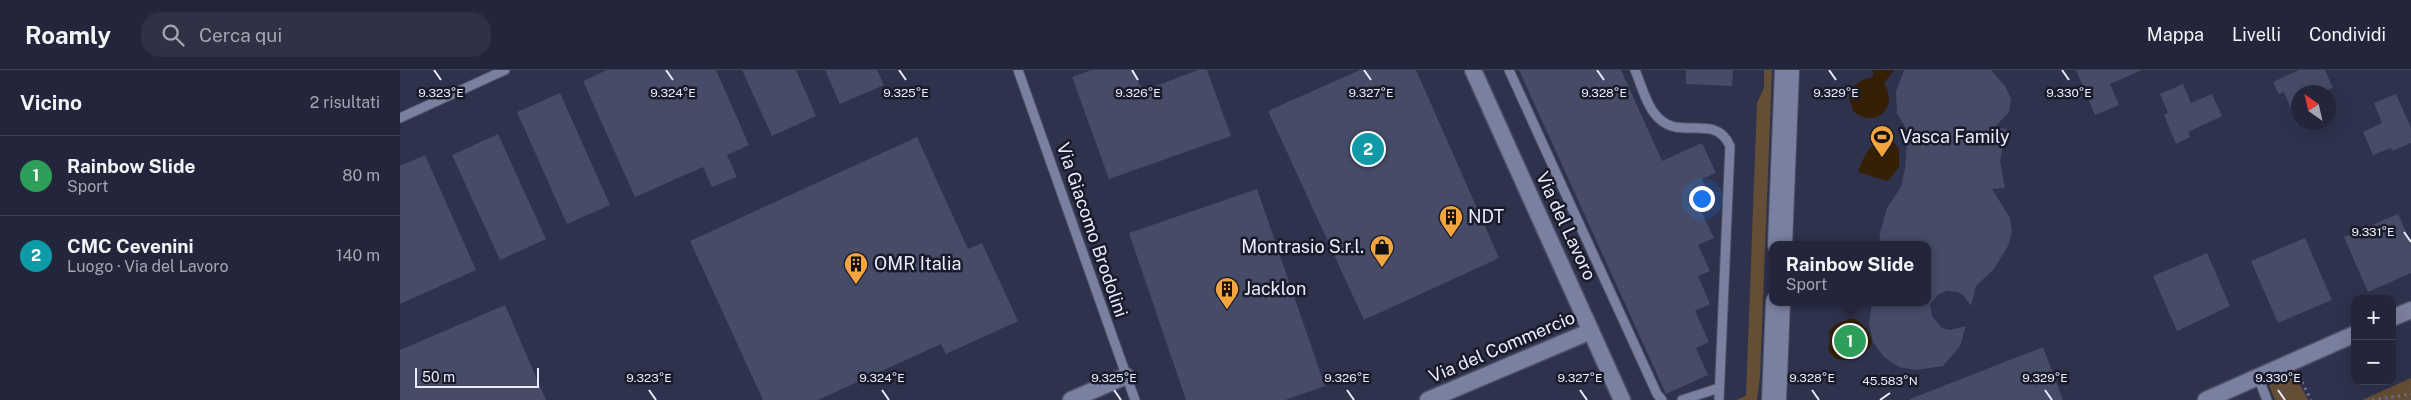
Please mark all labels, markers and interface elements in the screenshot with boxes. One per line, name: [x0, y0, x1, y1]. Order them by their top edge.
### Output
search box: [141, 12, 491, 57]
text: Roamly: [25, 21, 111, 49]
icon: search: [159, 21, 187, 49]
text: Cerca qui: [199, 24, 282, 46]
text: Mappa: [2147, 24, 2204, 45]
text: Livelli: [2232, 24, 2281, 45]
text: Condividi: [2309, 24, 2386, 45]
north arrow: [2291, 85, 2336, 130]
text: 9.323°E: [418, 86, 464, 100]
text: 9.324°E: [650, 86, 696, 100]
text: 9.325°E: [883, 86, 929, 100]
text: 9.326°E: [1115, 86, 1161, 100]
text: 9.327°E: [1348, 86, 1394, 100]
text: 9.328°E: [1581, 86, 1627, 100]
text: 9.329°E: [1813, 86, 1859, 100]
text: 9.330°E: [2046, 86, 2092, 100]
text: Vicino: [20, 90, 82, 115]
text: 2 risultati: [310, 93, 380, 112]
sports icon: Vasca Family: [1869, 124, 1895, 158]
place label: Vasca Family: [1900, 126, 2010, 147]
pin: 2: [1352, 130, 1384, 168]
street label: Via Giacomo Brodolini: [1053, 140, 1132, 320]
text: Rainbow Slide: [67, 155, 195, 177]
text: 1: [33, 166, 39, 185]
text: 80 m: [342, 166, 380, 185]
street label: Via del Lavoro: [1532, 168, 1601, 283]
text: Sport: [67, 177, 109, 196]
your location: [1689, 186, 1715, 212]
building icon: NDT: [1438, 204, 1464, 238]
place label: NDT: [1468, 206, 1505, 227]
text: 9.331°E: [2351, 225, 2395, 239]
shop icon: Montrasio S.r.l.: [1369, 234, 1395, 268]
text: CMC Cevenini: [67, 235, 194, 257]
place label: Montrasio S.r.l.: [1241, 236, 1364, 257]
popup: [1769, 241, 1931, 306]
text: 2: [31, 246, 41, 265]
text: 140 m: [336, 246, 380, 265]
building icon: OMR Italia: [843, 251, 869, 285]
place label: OMR Italia: [874, 253, 961, 274]
text: Rainbow Slide: [1786, 253, 1914, 275]
text: Luogo · Via del Lavoro: [67, 257, 228, 276]
text: Sport: [1786, 275, 1827, 294]
building icon: Jacklon: [1214, 276, 1240, 310]
place label: Jacklon: [1244, 278, 1306, 299]
map controls: [2351, 295, 2396, 385]
button: +: [2351, 295, 2396, 340]
street label: Via del Commercio: [1426, 306, 1578, 387]
pin: 1: [1834, 322, 1866, 360]
button: −: [2351, 340, 2396, 385]
scale bar: [415, 365, 539, 388]
text: 50 m: [422, 369, 455, 385]
text: 9.323°E: [626, 371, 672, 385]
text: 9.324°E: [859, 371, 905, 385]
text: 9.325°E: [1091, 371, 1137, 385]
text: 9.326°E: [1324, 371, 1370, 385]
text: 9.327°E: [1557, 371, 1603, 385]
text: 9.328°E: [1789, 371, 1835, 385]
text: 9.329°E: [2022, 371, 2068, 385]
text: 9.330°E: [2255, 371, 2301, 385]
text: 45.583°N: [1862, 374, 1918, 388]

